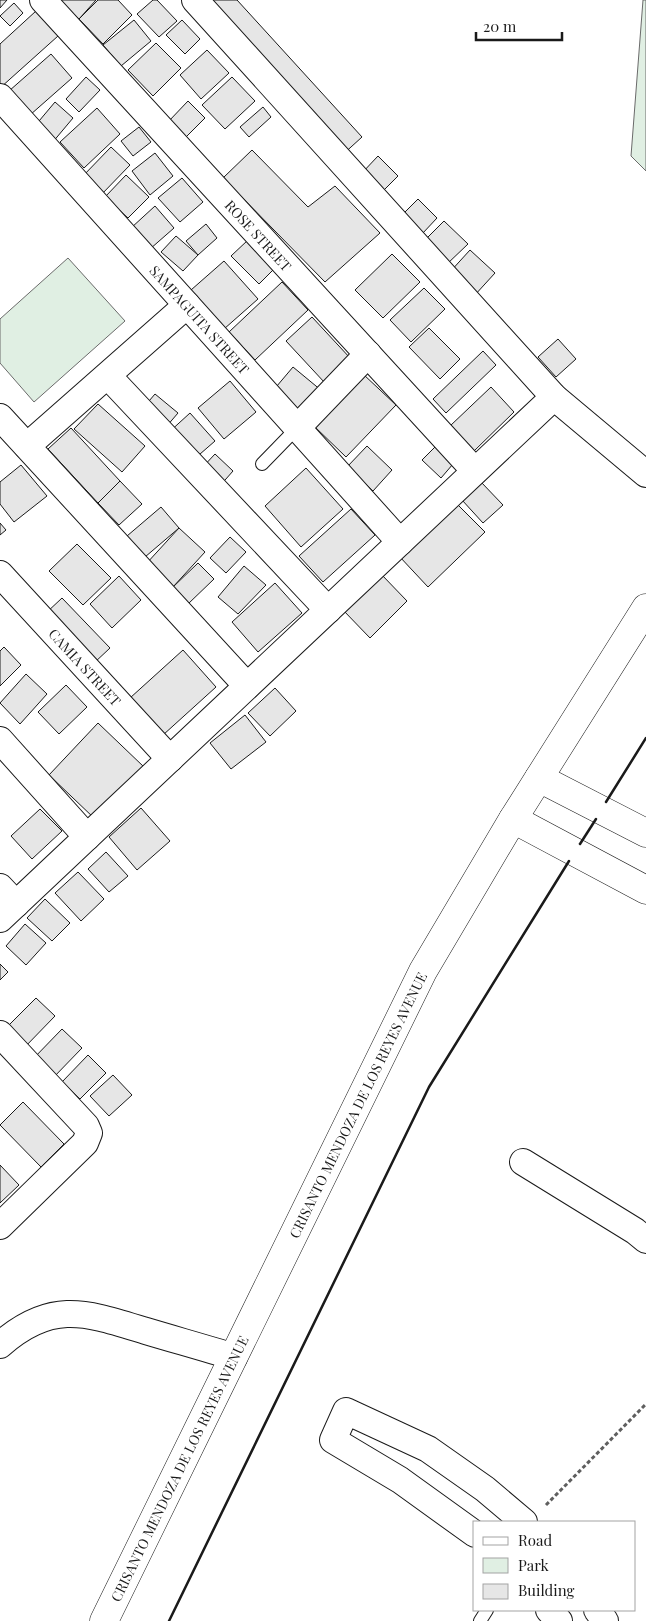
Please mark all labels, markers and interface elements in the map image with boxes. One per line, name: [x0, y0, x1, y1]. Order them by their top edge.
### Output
scale bar: [476, 10, 562, 42]
text: 20 m: [483, 16, 517, 36]
street label: ROSE STREET: [221, 195, 296, 275]
street label: SAMPAGUITA STREET: [146, 261, 254, 378]
street label: CAMIA STREET: [45, 624, 126, 710]
street label: CRISANTO MENDOZA DE LOS REYES AVENUE: [284, 969, 431, 1241]
street label: CRISANTO MENDOZA DE LOS REYES AVENUE: [106, 1332, 252, 1605]
legend: [473, 1521, 636, 1611]
text: Road: [518, 1530, 552, 1550]
text: Park: [518, 1555, 550, 1575]
text: Building: [518, 1580, 575, 1600]

